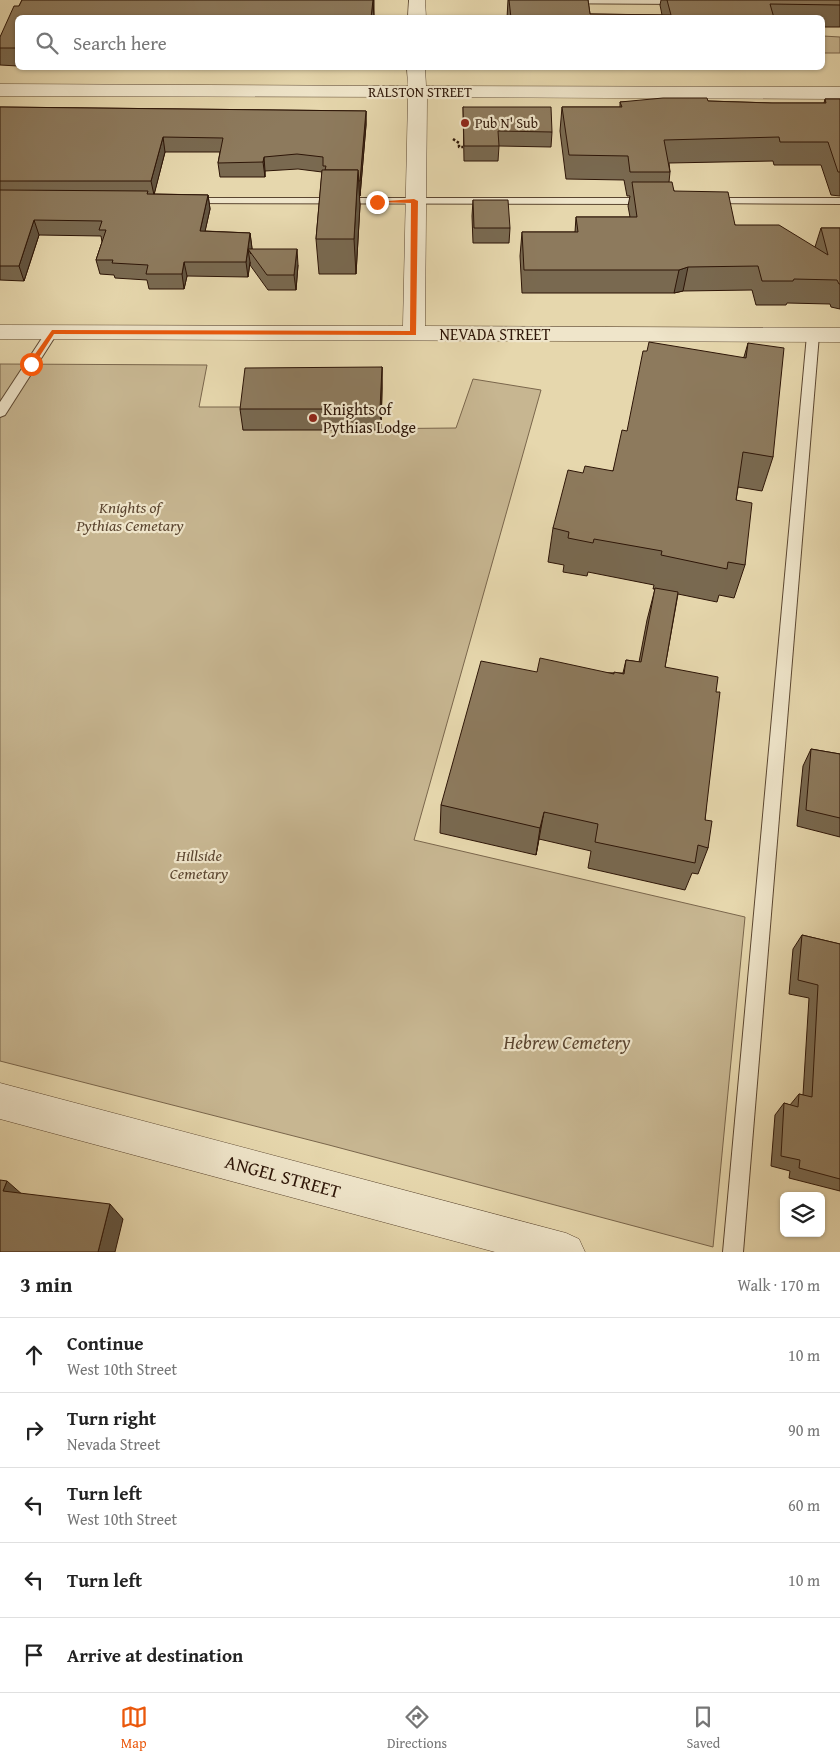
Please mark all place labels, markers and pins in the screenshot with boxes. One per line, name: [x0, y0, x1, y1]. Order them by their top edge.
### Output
place label: Pub N' Sub: [475, 113, 538, 133]
marker: Pub N' Sub: [459, 117, 471, 129]
place label: Knights of Pythias Lodge: [323, 397, 416, 439]
marker: Knights of Pythias Lodge: [307, 412, 319, 424]

